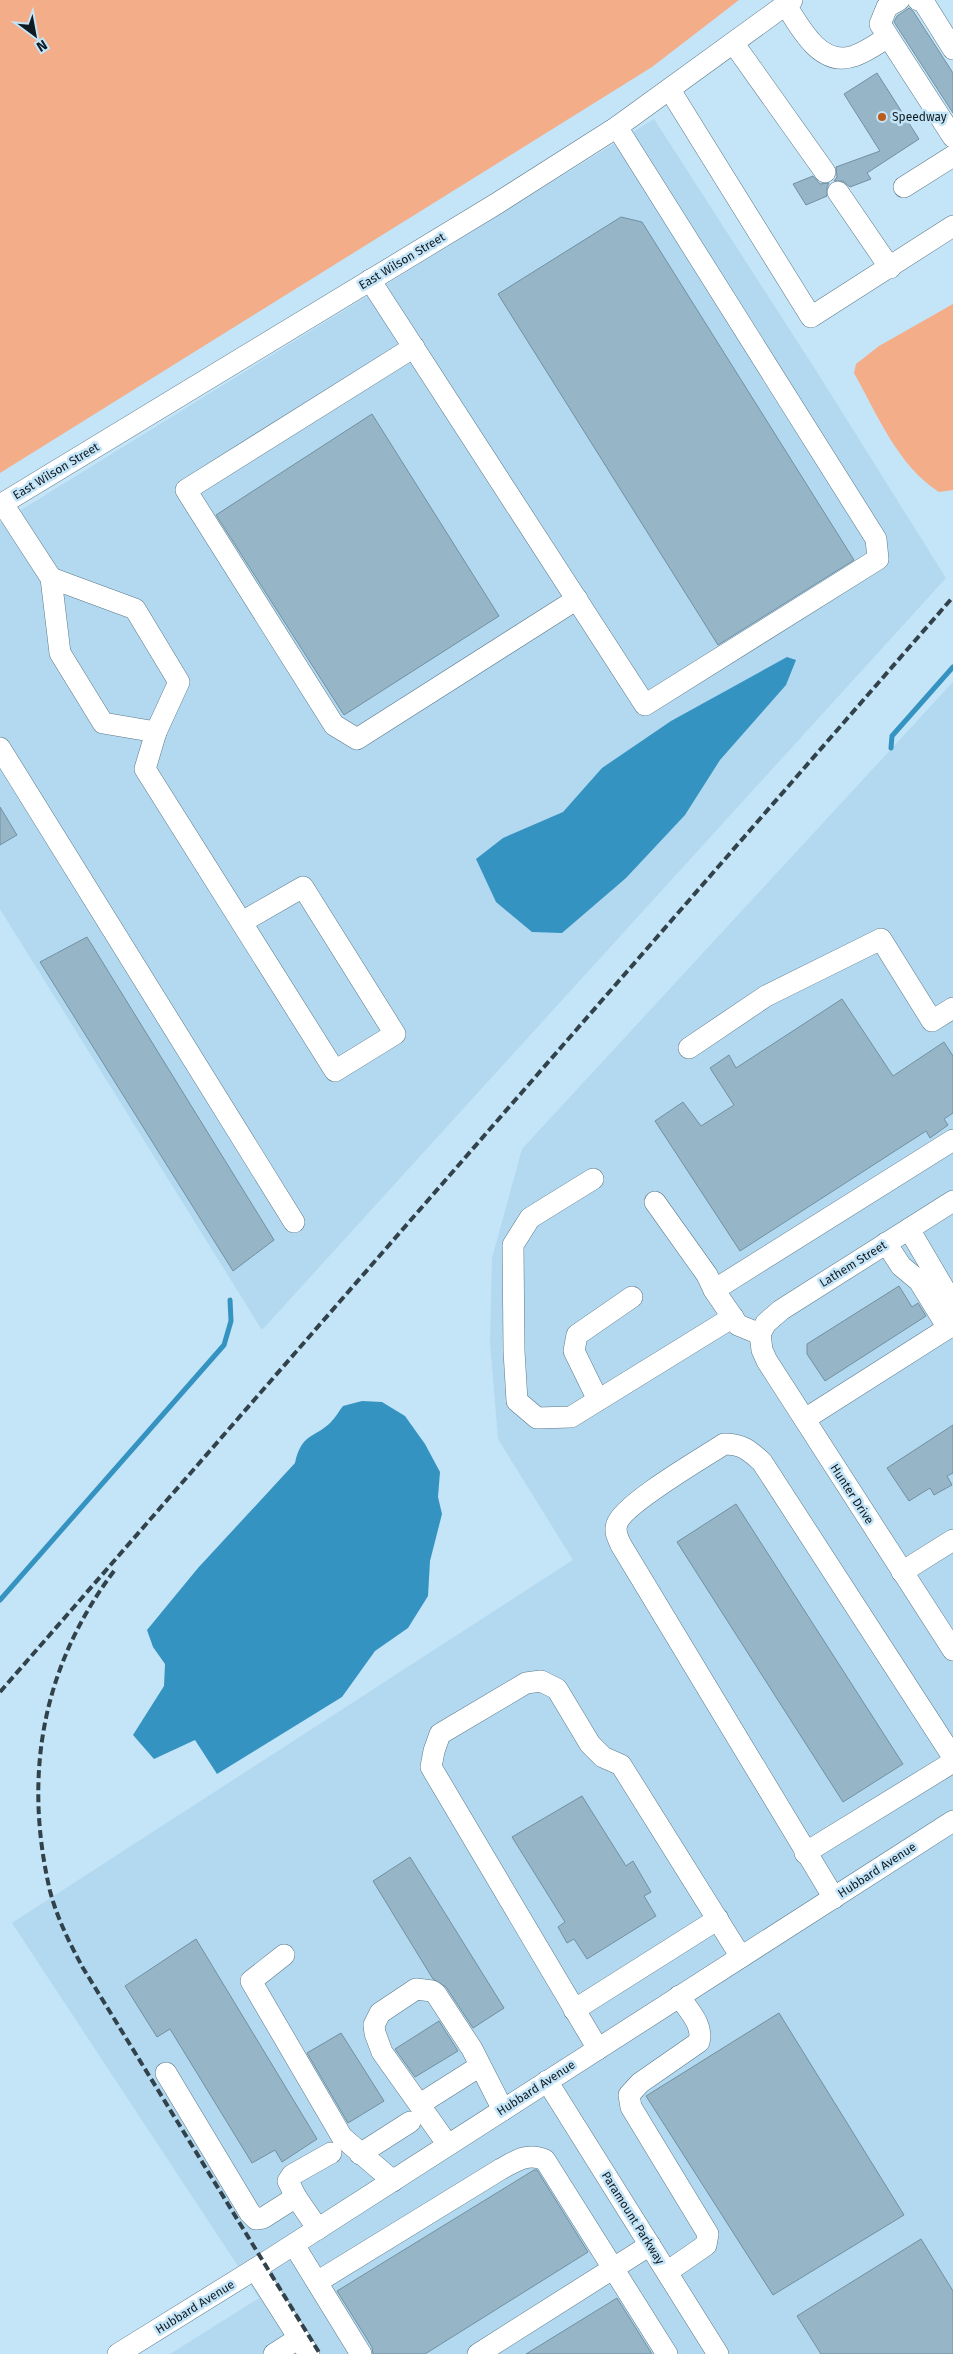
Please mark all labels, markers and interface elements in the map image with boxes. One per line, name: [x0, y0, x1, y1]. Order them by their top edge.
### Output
north arrow: [10, 10, 60, 60]
text: N: [33, 36, 50, 55]
place label: Speedway: [892, 110, 947, 124]
marker: Speedway: [876, 111, 888, 123]
street label: East Wilson Street: [356, 229, 448, 292]
street label: East Wilson Street: [10, 439, 102, 502]
street label: Lathem Street: [817, 1237, 890, 1290]
street label: Hunter Drive: [827, 1461, 877, 1527]
street label: Hubbard Avenue: [835, 1840, 919, 1900]
street label: Hubbard Avenue: [494, 2058, 578, 2118]
street label: Paramount Parkway: [599, 2169, 667, 2267]
street label: Hubbard Avenue: [153, 2277, 237, 2337]

